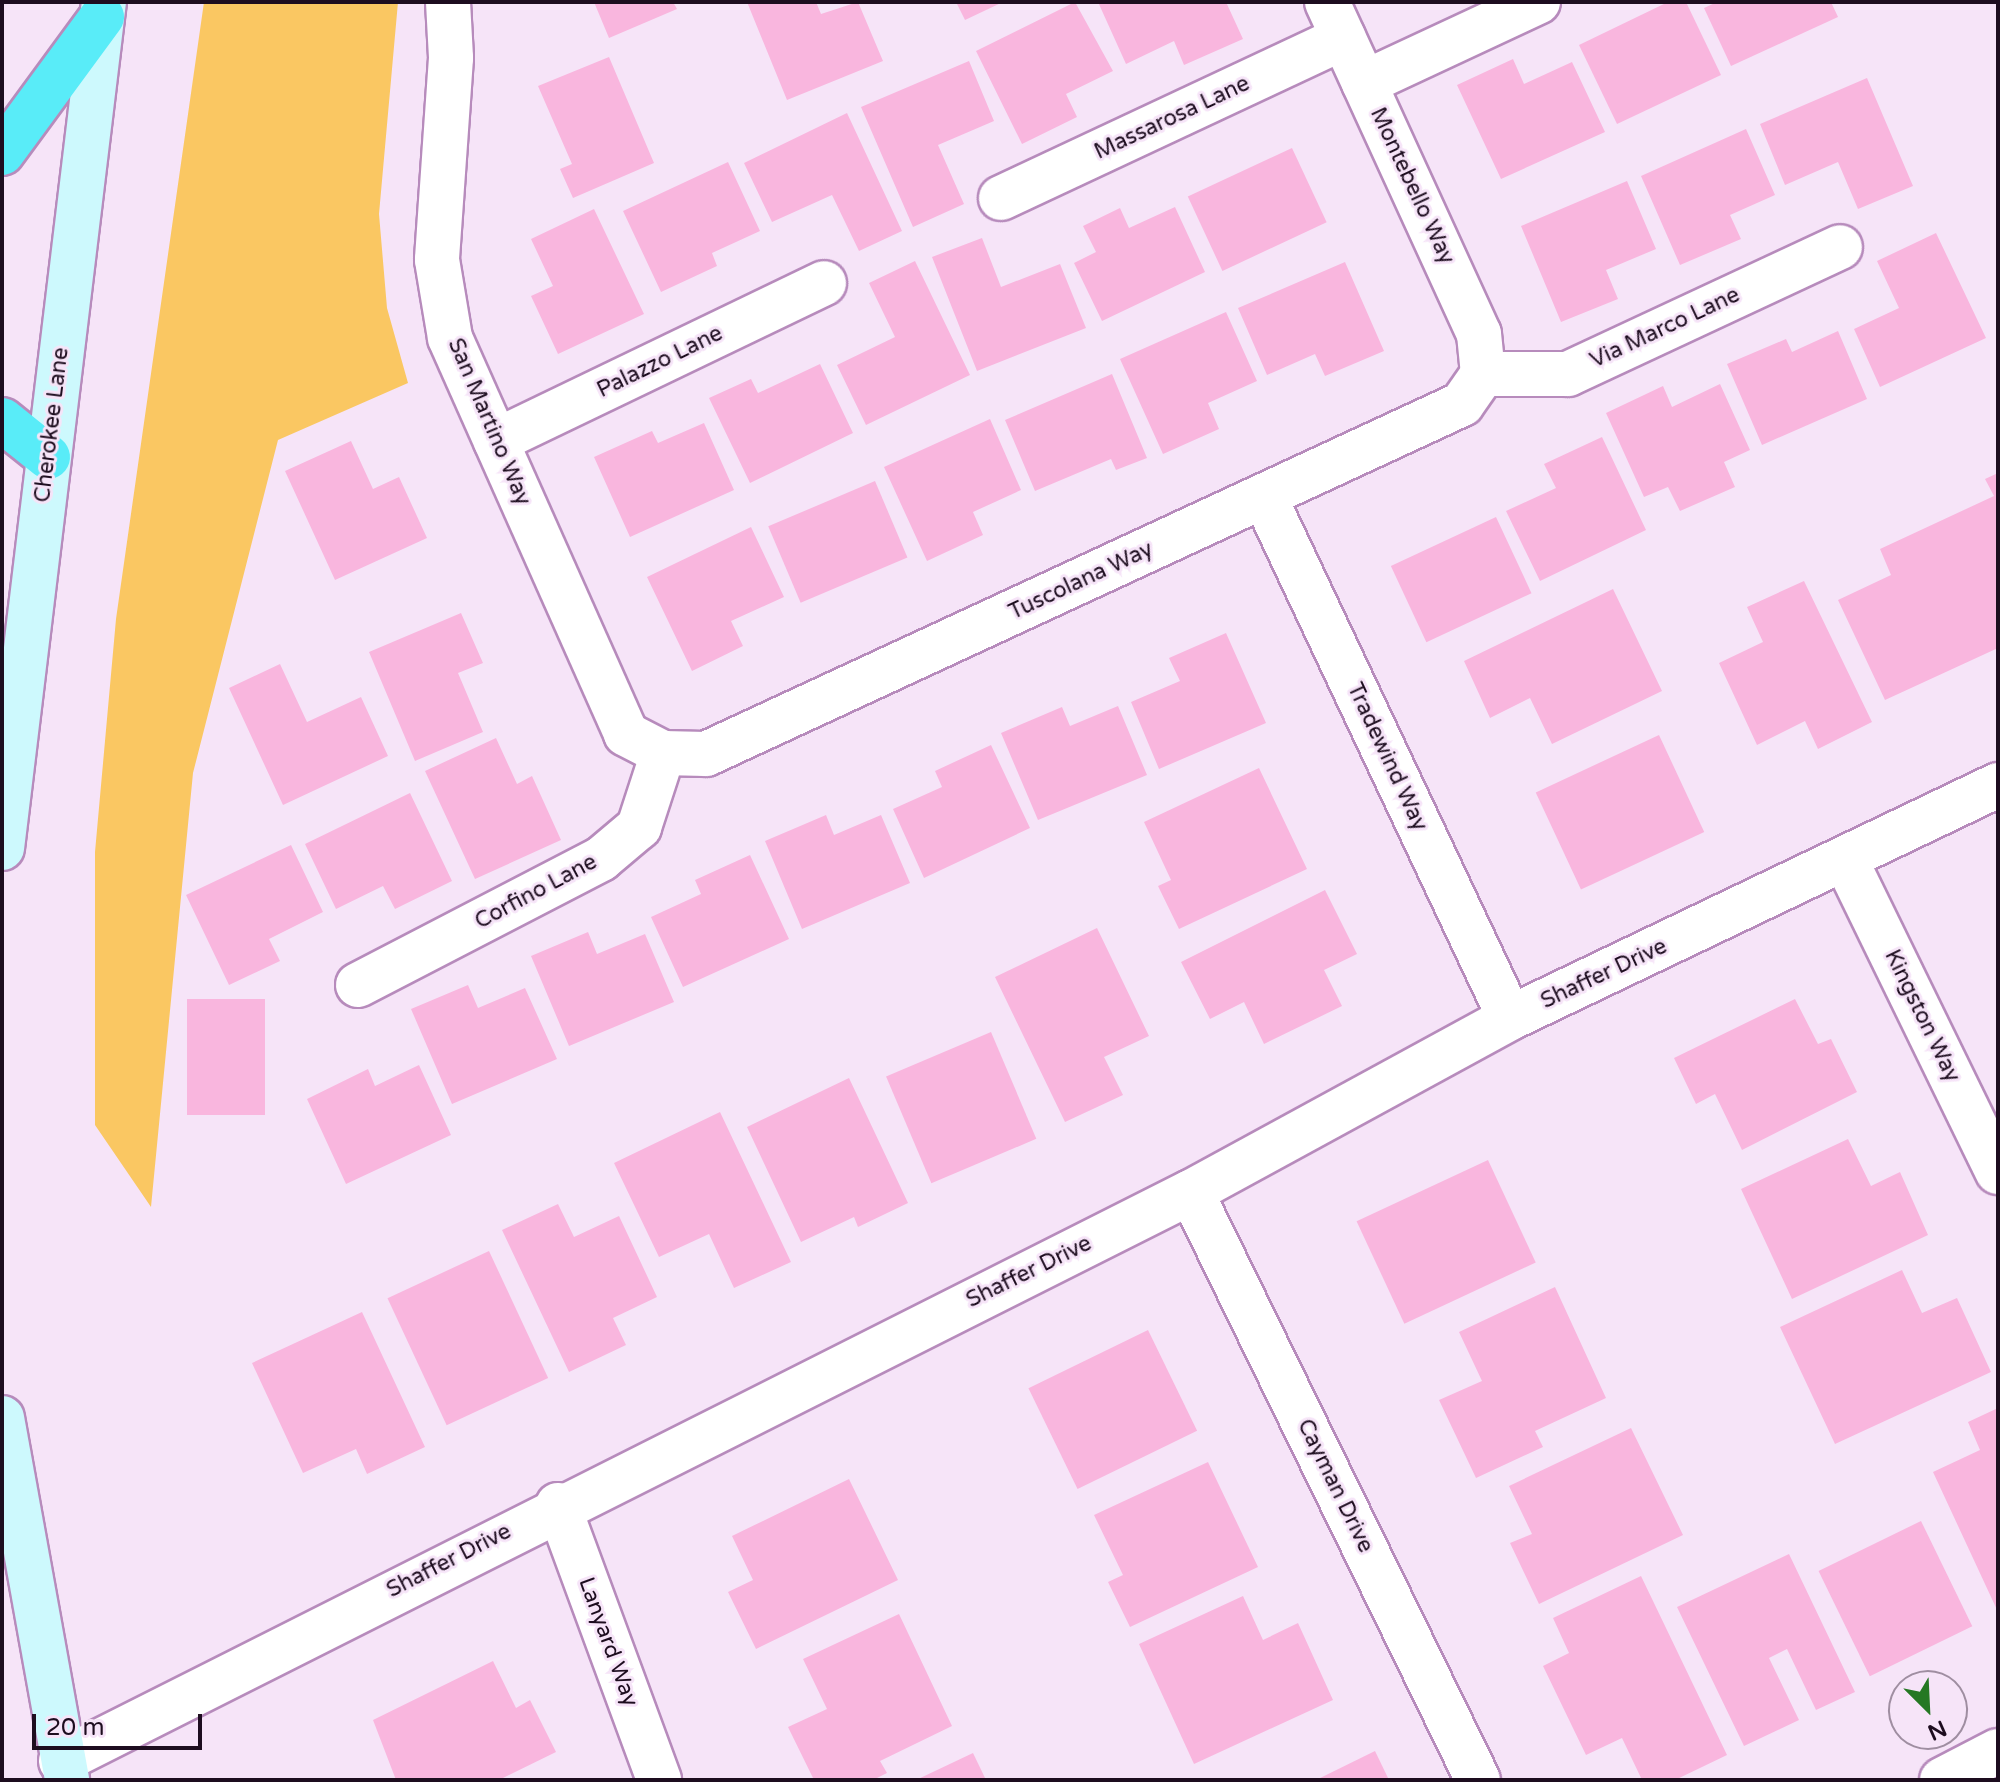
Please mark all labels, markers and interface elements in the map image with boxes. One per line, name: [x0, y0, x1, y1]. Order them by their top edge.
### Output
street label: Massarosa Lane: [1090, 71, 1254, 165]
street label: Montebello Way: [1364, 103, 1460, 269]
street label: Via Marco Lane: [1586, 282, 1744, 374]
street label: Palazzo Lane: [593, 320, 727, 404]
street label: San Martino Way: [442, 335, 536, 509]
street label: Cherokee Lane: [29, 346, 75, 504]
street label: Tuscolana Way: [1005, 536, 1157, 626]
street label: Tradewind Way: [1341, 679, 1433, 835]
street label: Corfino Lane: [471, 849, 601, 935]
street label: Shaffer Drive: [1537, 933, 1671, 1015]
street label: Kingston Way: [1879, 945, 1965, 1087]
street label: Shaffer Drive: [962, 1230, 1096, 1314]
street label: Cayman Drive: [1291, 1415, 1379, 1557]
street label: Shaffer Drive: [382, 1518, 516, 1604]
street label: Lanyard Way: [572, 1574, 644, 1710]
north arrow: [1888, 1670, 1968, 1750]
scale bar: [36, 1698, 206, 1748]
text: 20 m: [46, 1713, 104, 1742]
text: N: [1924, 1715, 1950, 1746]

